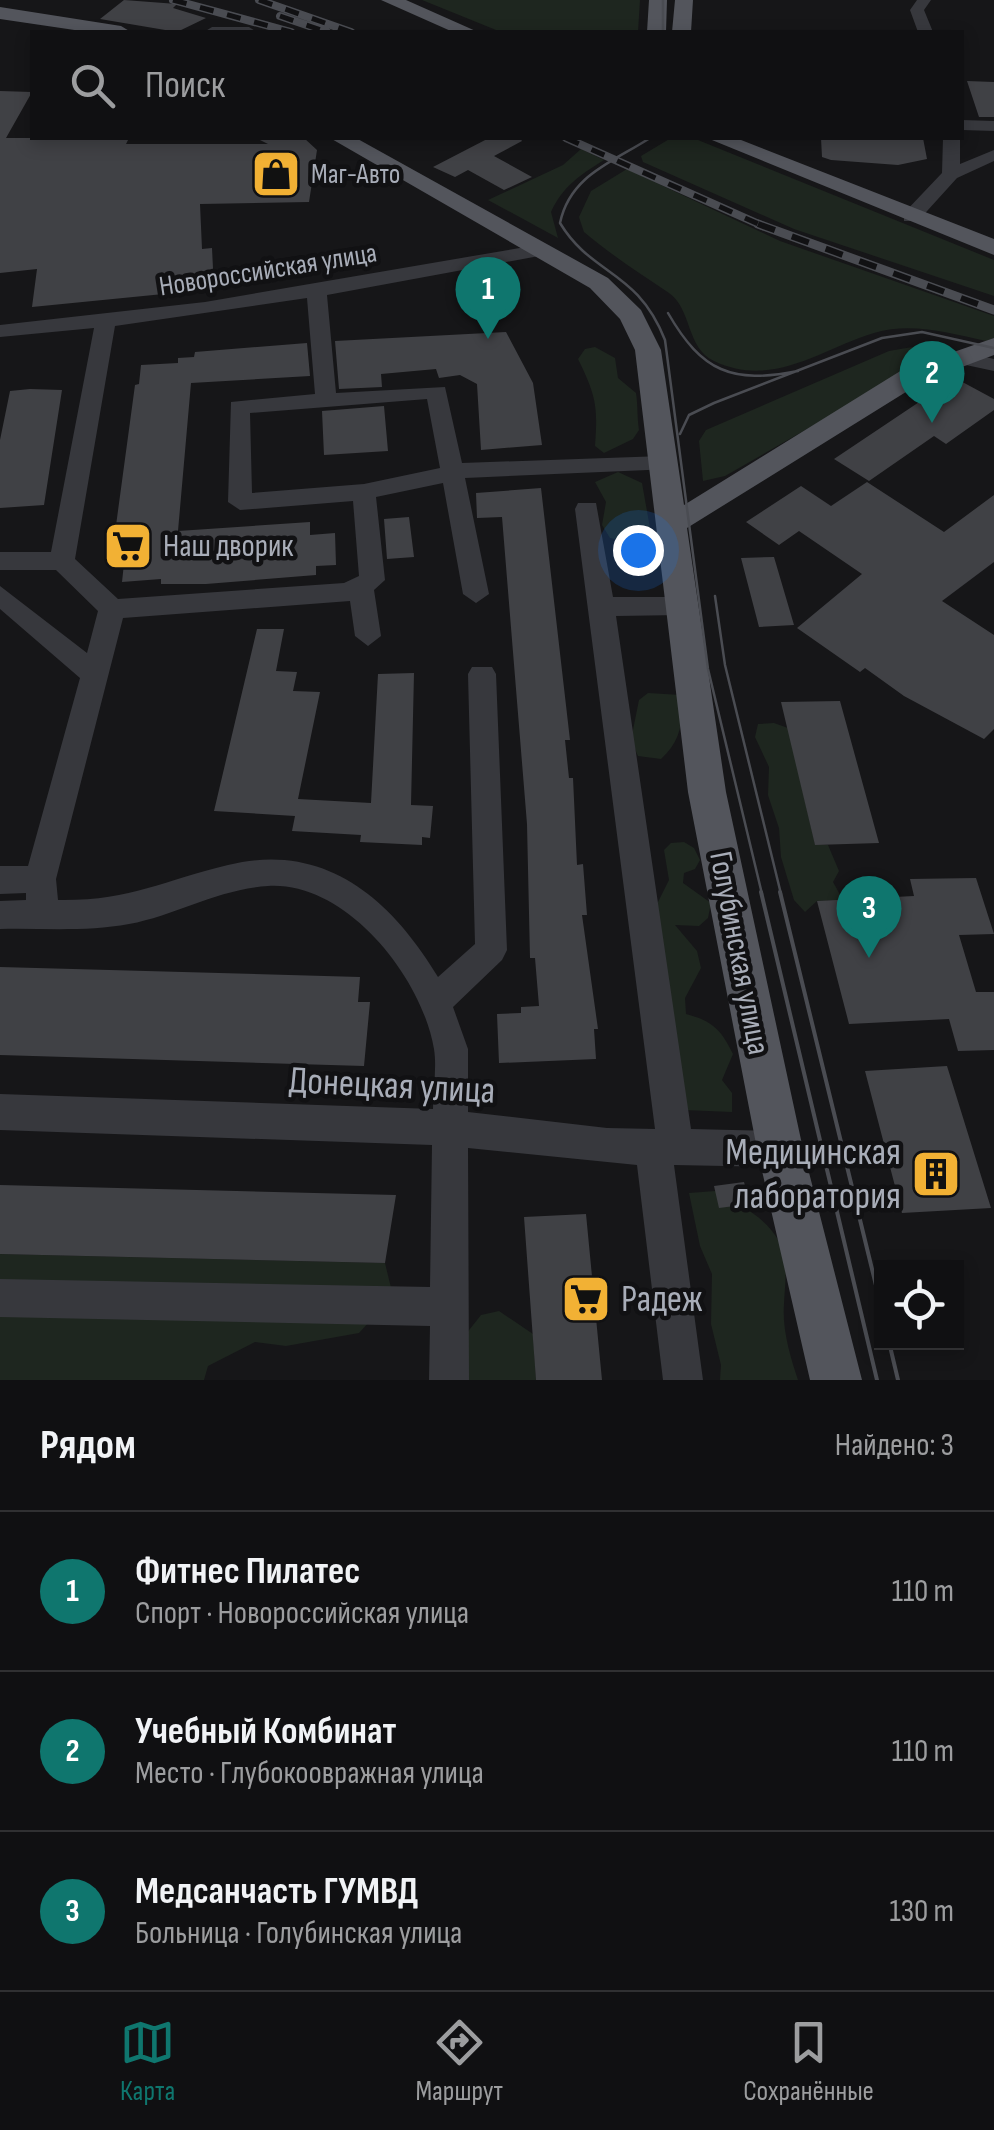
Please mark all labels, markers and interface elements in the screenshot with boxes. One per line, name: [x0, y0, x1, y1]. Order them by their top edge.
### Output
search box: [30, 30, 964, 140]
icon: search: [65, 58, 120, 113]
text: Поиск: [145, 63, 225, 108]
shop icon: Маг-Авто: [250, 148, 302, 200]
place label: Маг-Авто: [311, 158, 400, 191]
street label: Новороссийская улица: [157, 236, 379, 304]
pin: 1: [456, 256, 520, 339]
pin: 2: [900, 340, 964, 423]
supermarket icon: Наш дворик: [102, 520, 154, 572]
your location: [613, 525, 664, 576]
place label: Наш дворик: [163, 527, 294, 566]
street label: Голубинская улица: [700, 848, 778, 1058]
pin: 3: [836, 876, 902, 958]
street label: Донецкая улица: [288, 1058, 496, 1114]
place label: Медицинская лаборатория: [725, 1130, 901, 1219]
building icon: Медицинская лаборатория: [910, 1148, 962, 1200]
map controls: [874, 1260, 964, 1350]
button: locate: [874, 1260, 964, 1350]
supermarket icon: Радеж: [560, 1273, 612, 1325]
place label: Радеж: [621, 1277, 703, 1322]
text: Рядом: [40, 1420, 136, 1471]
text: Найдено: 3: [835, 1426, 954, 1465]
text: Фитнес Пилатес: [135, 1549, 360, 1594]
text: 1: [66, 1572, 79, 1611]
text: 110 m: [892, 1572, 954, 1611]
text: Спорт · Новороссийская улица: [135, 1594, 469, 1633]
text: Учебный Комбинат: [135, 1709, 396, 1754]
text: 2: [65, 1732, 80, 1771]
text: 110 m: [892, 1732, 954, 1771]
text: Место · Глубокоовражная улица: [135, 1754, 484, 1793]
text: Медсанчасть ГУМВД: [135, 1869, 418, 1914]
text: 3: [65, 1892, 80, 1931]
text: 130 m: [889, 1892, 954, 1931]
text: Больница · Голубинская улица: [135, 1914, 462, 1953]
tab: Карта: [120, 2015, 175, 2108]
tab: Маршрут: [415, 2015, 503, 2108]
tab: Сохранённые: [743, 2015, 874, 2108]

